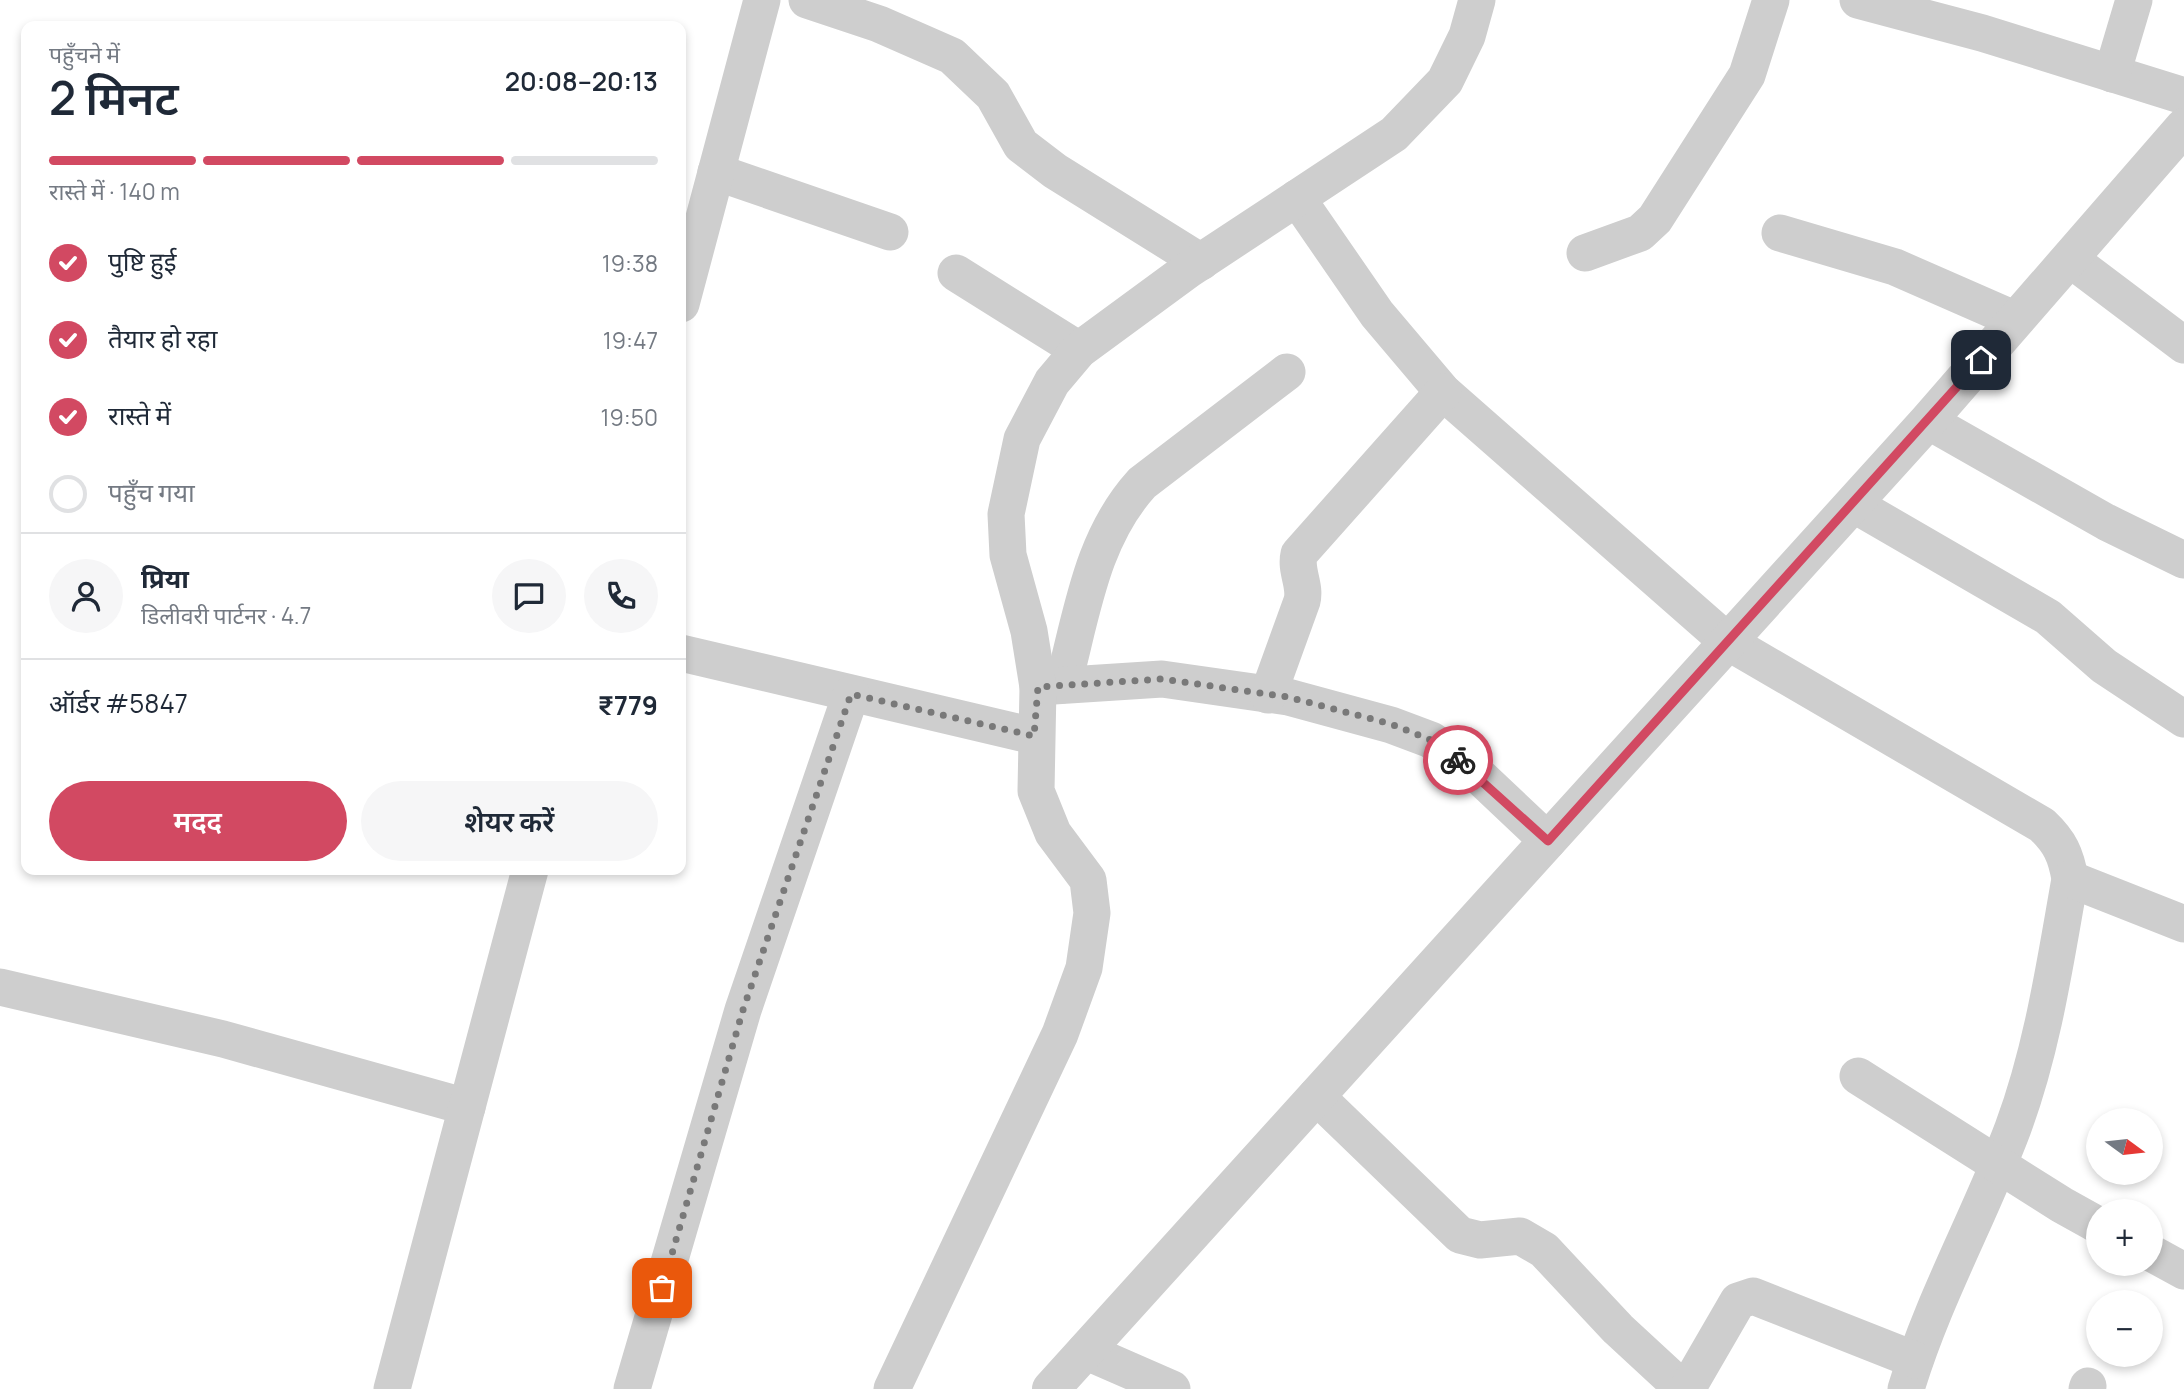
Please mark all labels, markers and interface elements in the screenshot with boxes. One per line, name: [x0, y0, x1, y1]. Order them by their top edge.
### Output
text: पहुँचने में: [49, 38, 120, 70]
text: 20:08–20:13: [505, 63, 658, 99]
text: 2 मिनट: [49, 66, 179, 129]
text: रास्ते में · 140 m: [49, 175, 180, 207]
text: पुष्टि हुई: [108, 243, 176, 279]
icon: check: [49, 244, 87, 282]
text: 19:38: [602, 247, 658, 279]
text: तैयार हो रहा: [108, 320, 217, 356]
icon: check: [49, 321, 87, 359]
text: 19:47: [603, 324, 658, 356]
pin: [1951, 330, 2011, 390]
icon: home: [1962, 341, 2000, 379]
text: रास्ते में: [108, 397, 171, 433]
icon: check: [49, 398, 87, 436]
text: 19:50: [601, 401, 658, 433]
text: पहुँच गया: [108, 474, 195, 510]
button: person: [49, 559, 123, 633]
button: chat: [492, 559, 566, 633]
button: phone: [584, 559, 658, 633]
text: प्रिया: [141, 560, 189, 596]
text: डिलीवरी पार्टनर · 4.7: [141, 599, 311, 631]
text: ऑर्डर #5847: [49, 685, 188, 721]
text: ₹779: [598, 687, 658, 723]
courier: [1423, 725, 1493, 795]
icon: bike: [1439, 741, 1477, 779]
button: मदद: [49, 781, 347, 861]
button: शेयर करें: [361, 781, 658, 861]
north arrow: [2086, 1108, 2163, 1185]
map controls: [2086, 1108, 2163, 1367]
button: +: [2086, 1199, 2163, 1276]
pin: [632, 1258, 692, 1318]
icon: bag: [643, 1269, 681, 1307]
button: −: [2086, 1290, 2163, 1367]

